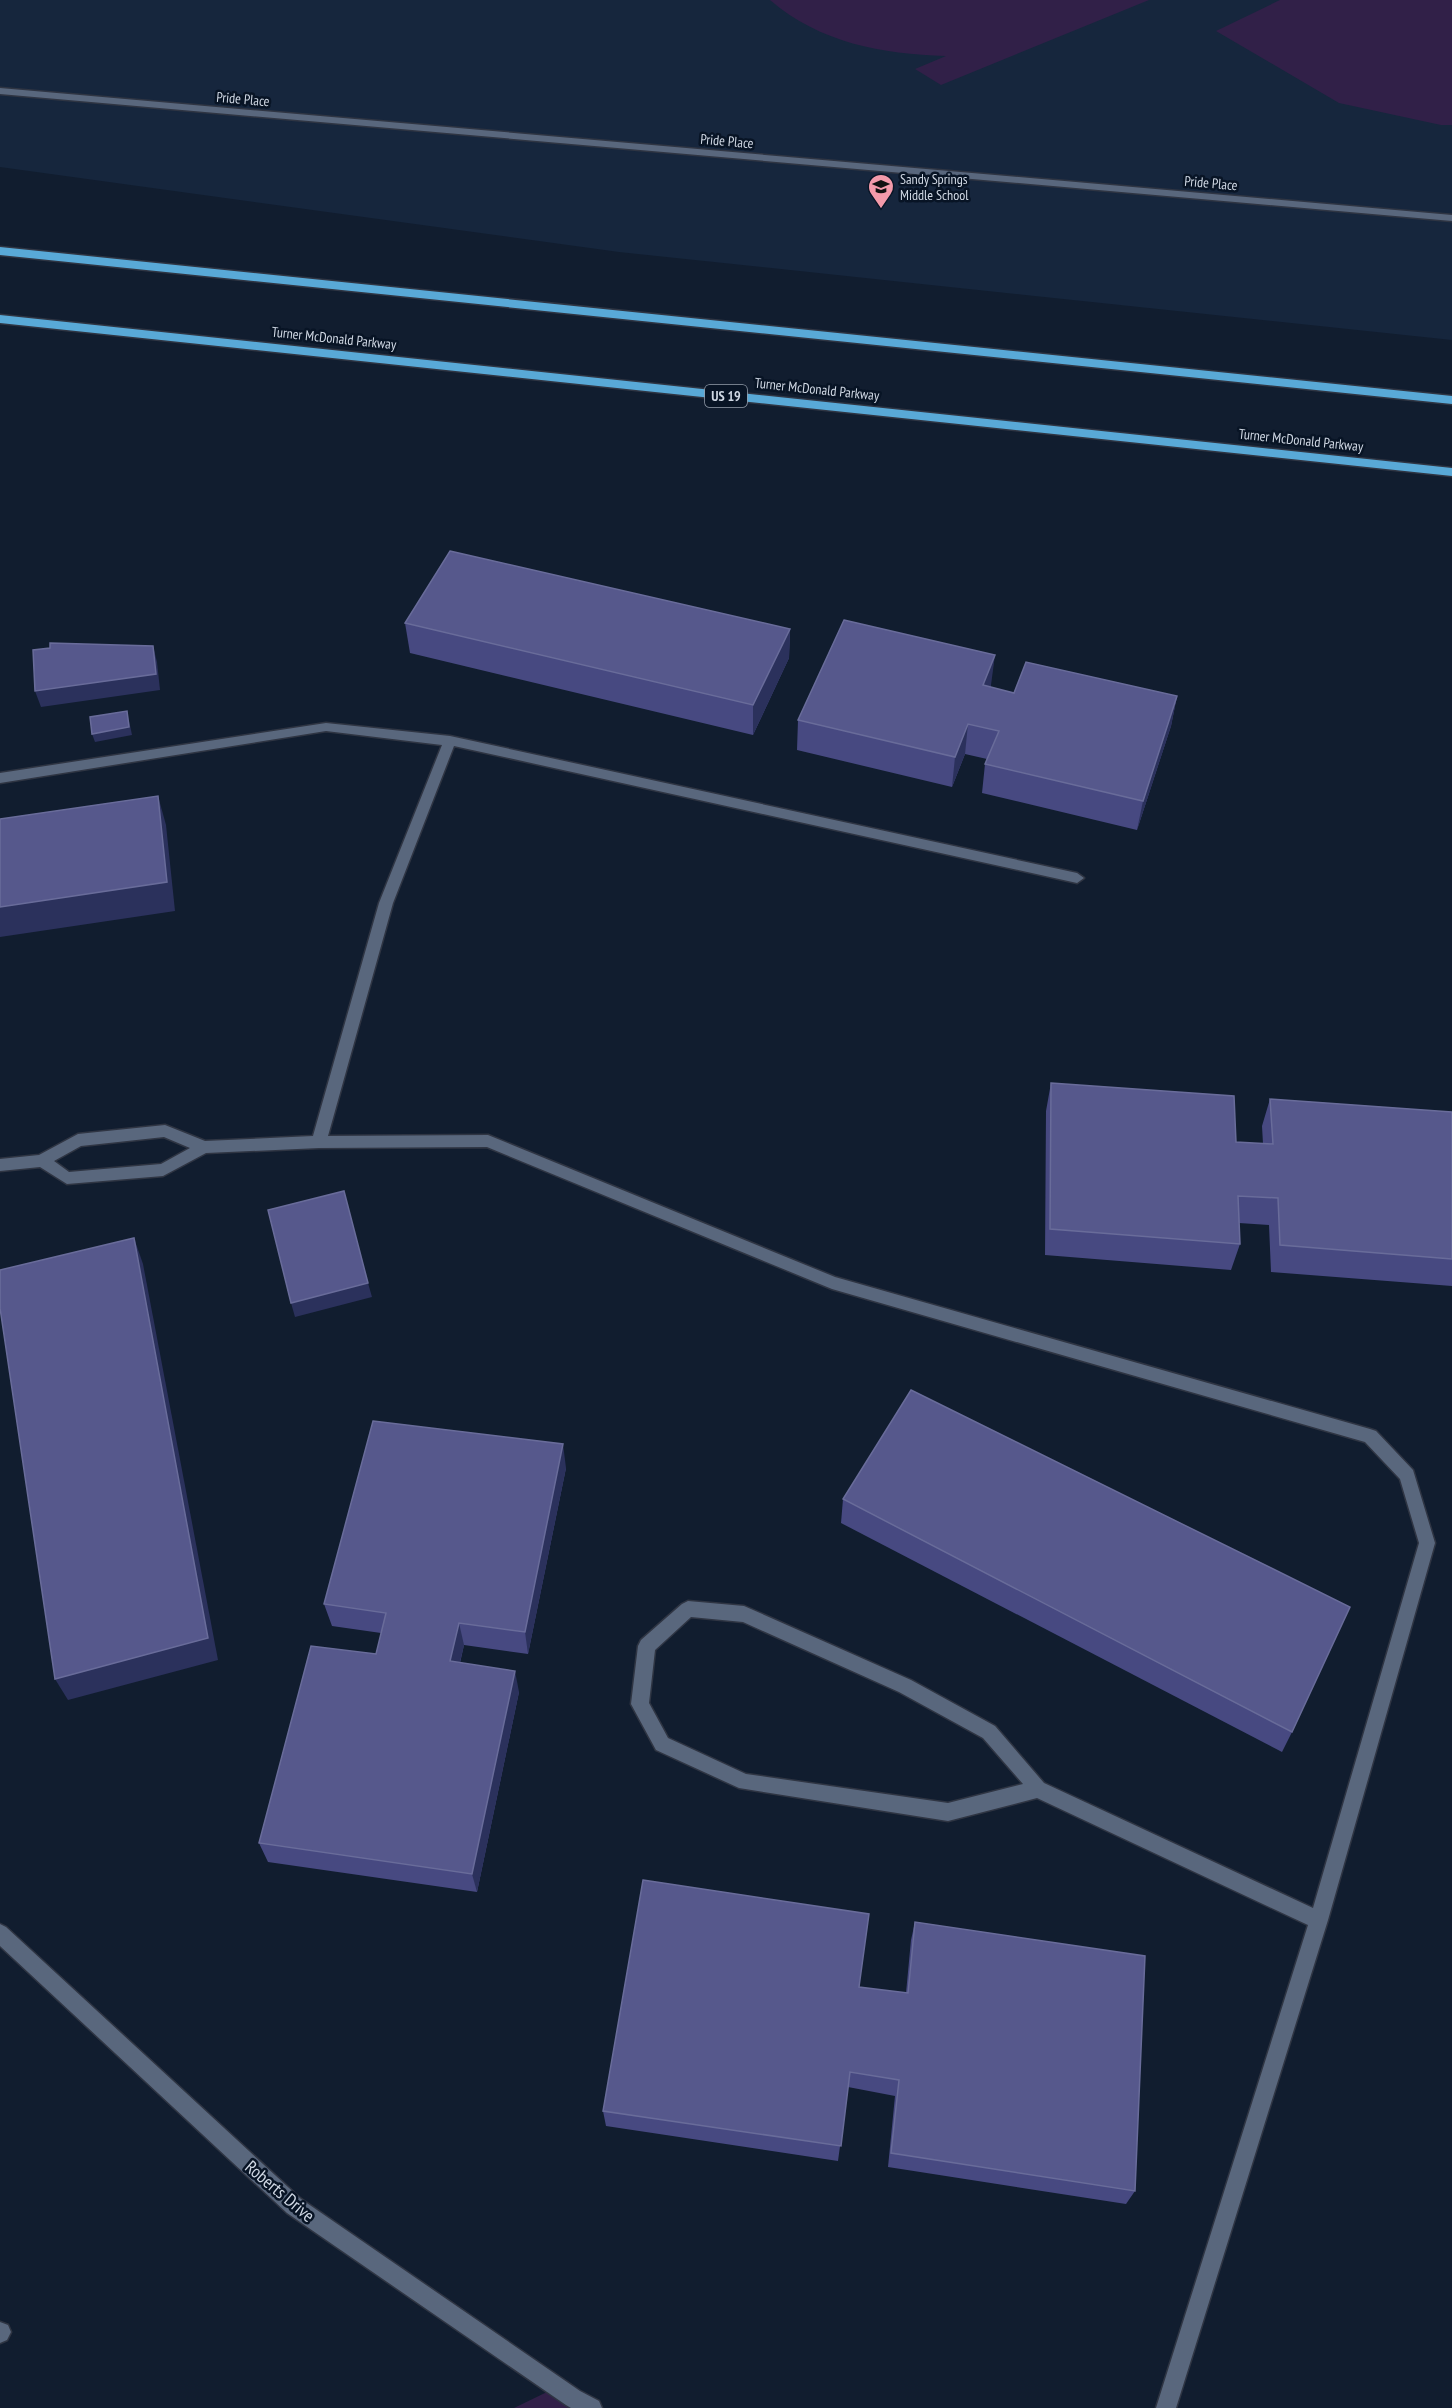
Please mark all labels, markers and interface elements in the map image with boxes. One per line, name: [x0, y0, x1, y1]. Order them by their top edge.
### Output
street label: Pride Place: [216, 88, 271, 110]
street label: Pride Place: [700, 130, 755, 152]
place label: Sandy Springs Middle School: [900, 170, 969, 204]
school or university icon: Sandy Springs Middle School: [866, 172, 896, 210]
street label: Pride Place: [1184, 172, 1239, 194]
street label: Turner McDonald Parkway: [271, 323, 398, 354]
street label: Turner McDonald Parkway: [754, 374, 881, 405]
road number: US 19: [705, 385, 747, 407]
street label: Turner McDonald Parkway: [1238, 425, 1365, 456]
street label: Roberts Drive: [240, 2155, 320, 2227]

